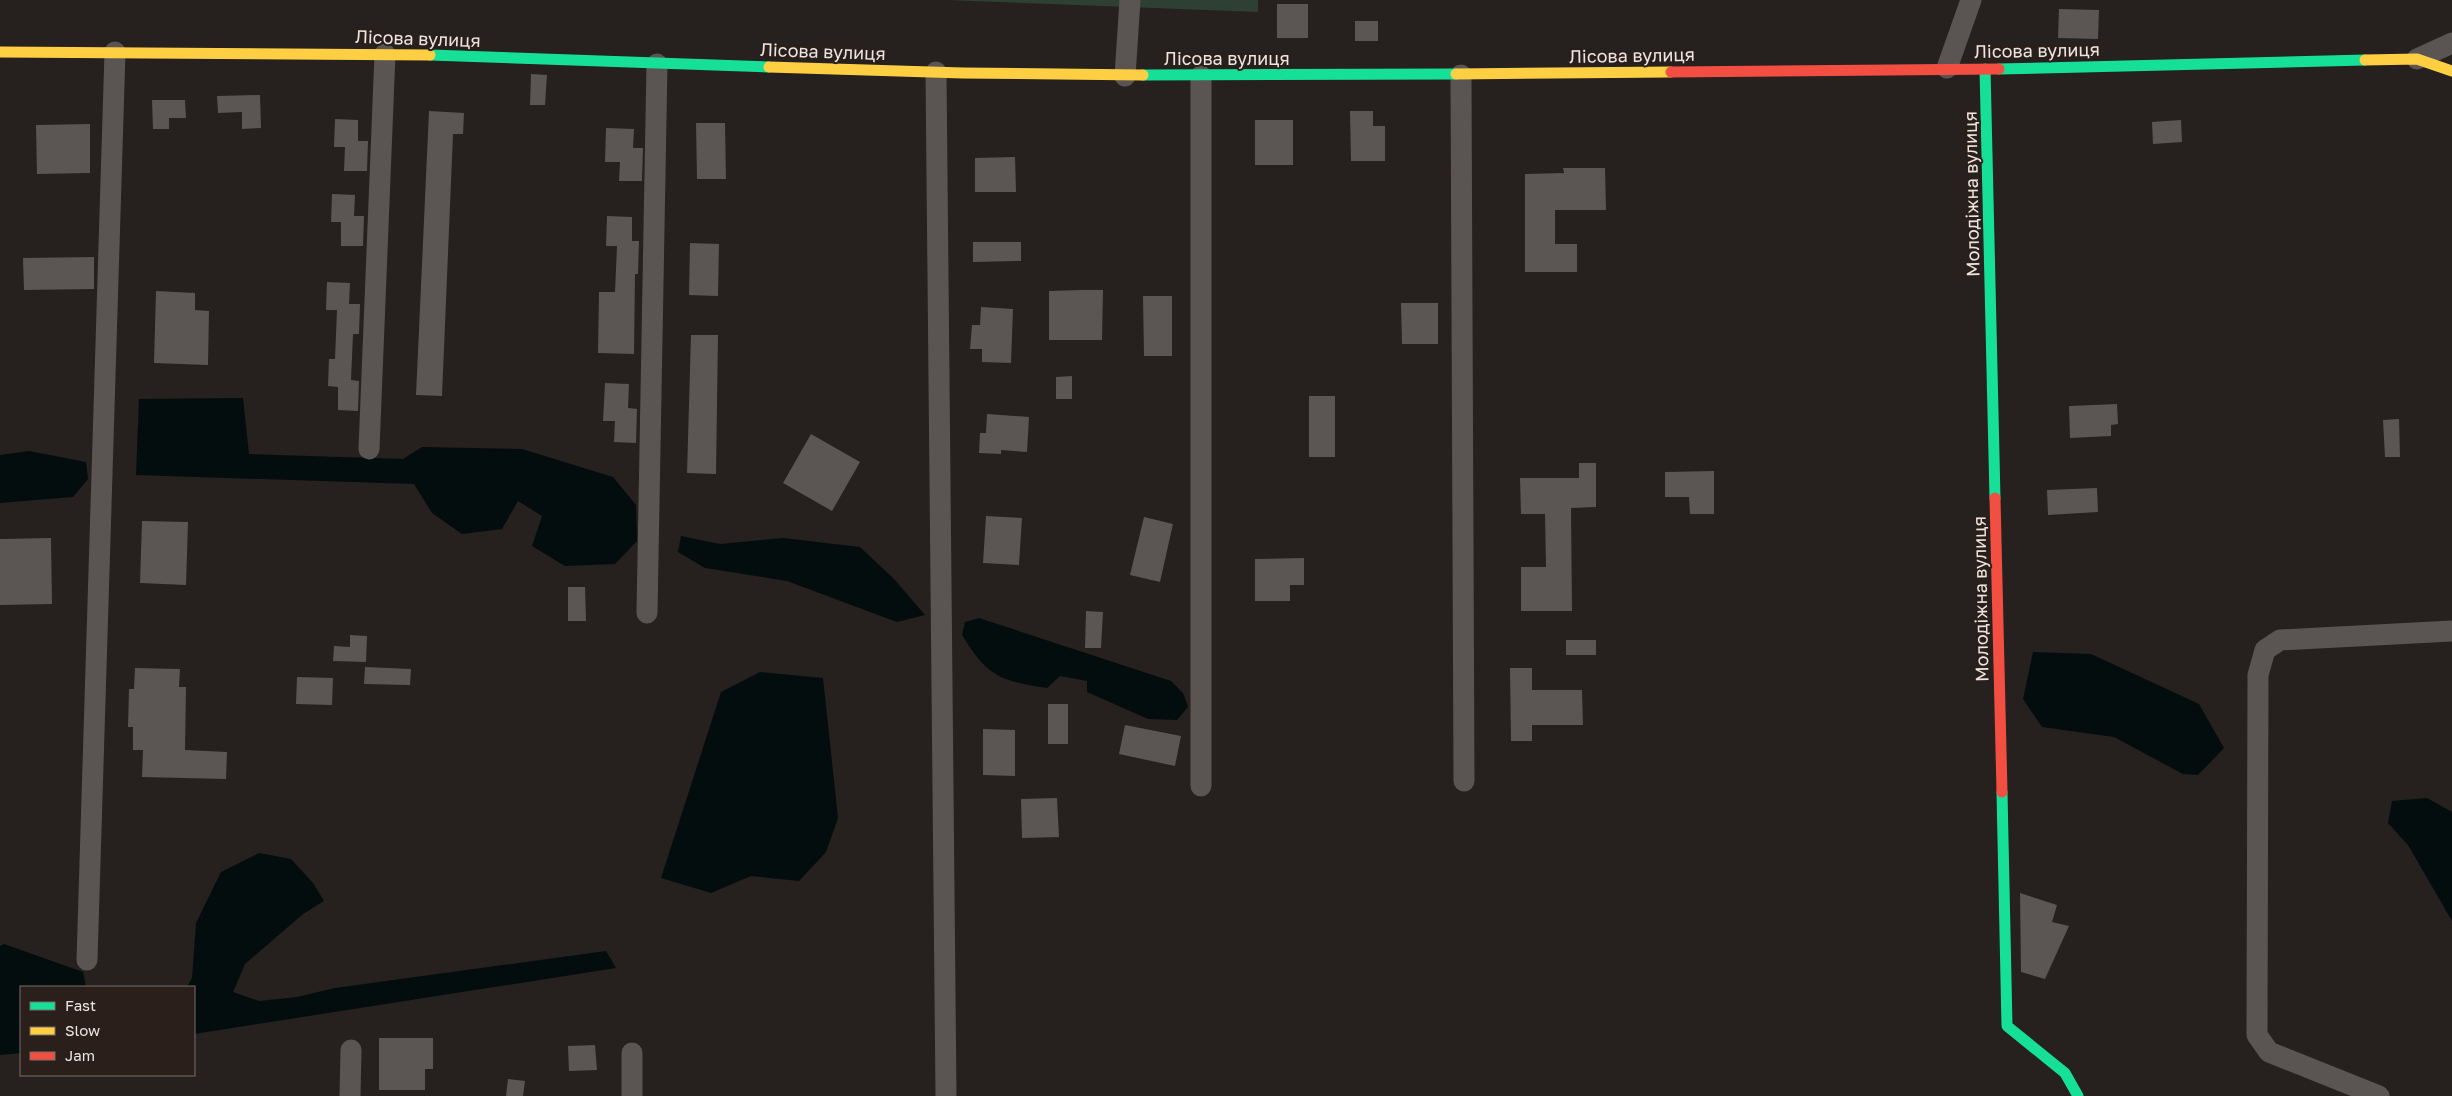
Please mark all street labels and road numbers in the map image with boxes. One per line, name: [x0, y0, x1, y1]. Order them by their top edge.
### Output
street label: Лісова вулиця: [355, 25, 481, 51]
street label: Лісова вулиця: [760, 38, 886, 64]
street label: Лісова вулиця: [1974, 38, 2100, 62]
street label: Лісова вулиця: [1569, 43, 1695, 67]
street label: Лісова вулиця: [1164, 47, 1290, 69]
street label: Молодіжна вулиця: [1959, 111, 1983, 277]
street label: Молодіжна вулиця: [1968, 516, 1992, 682]

